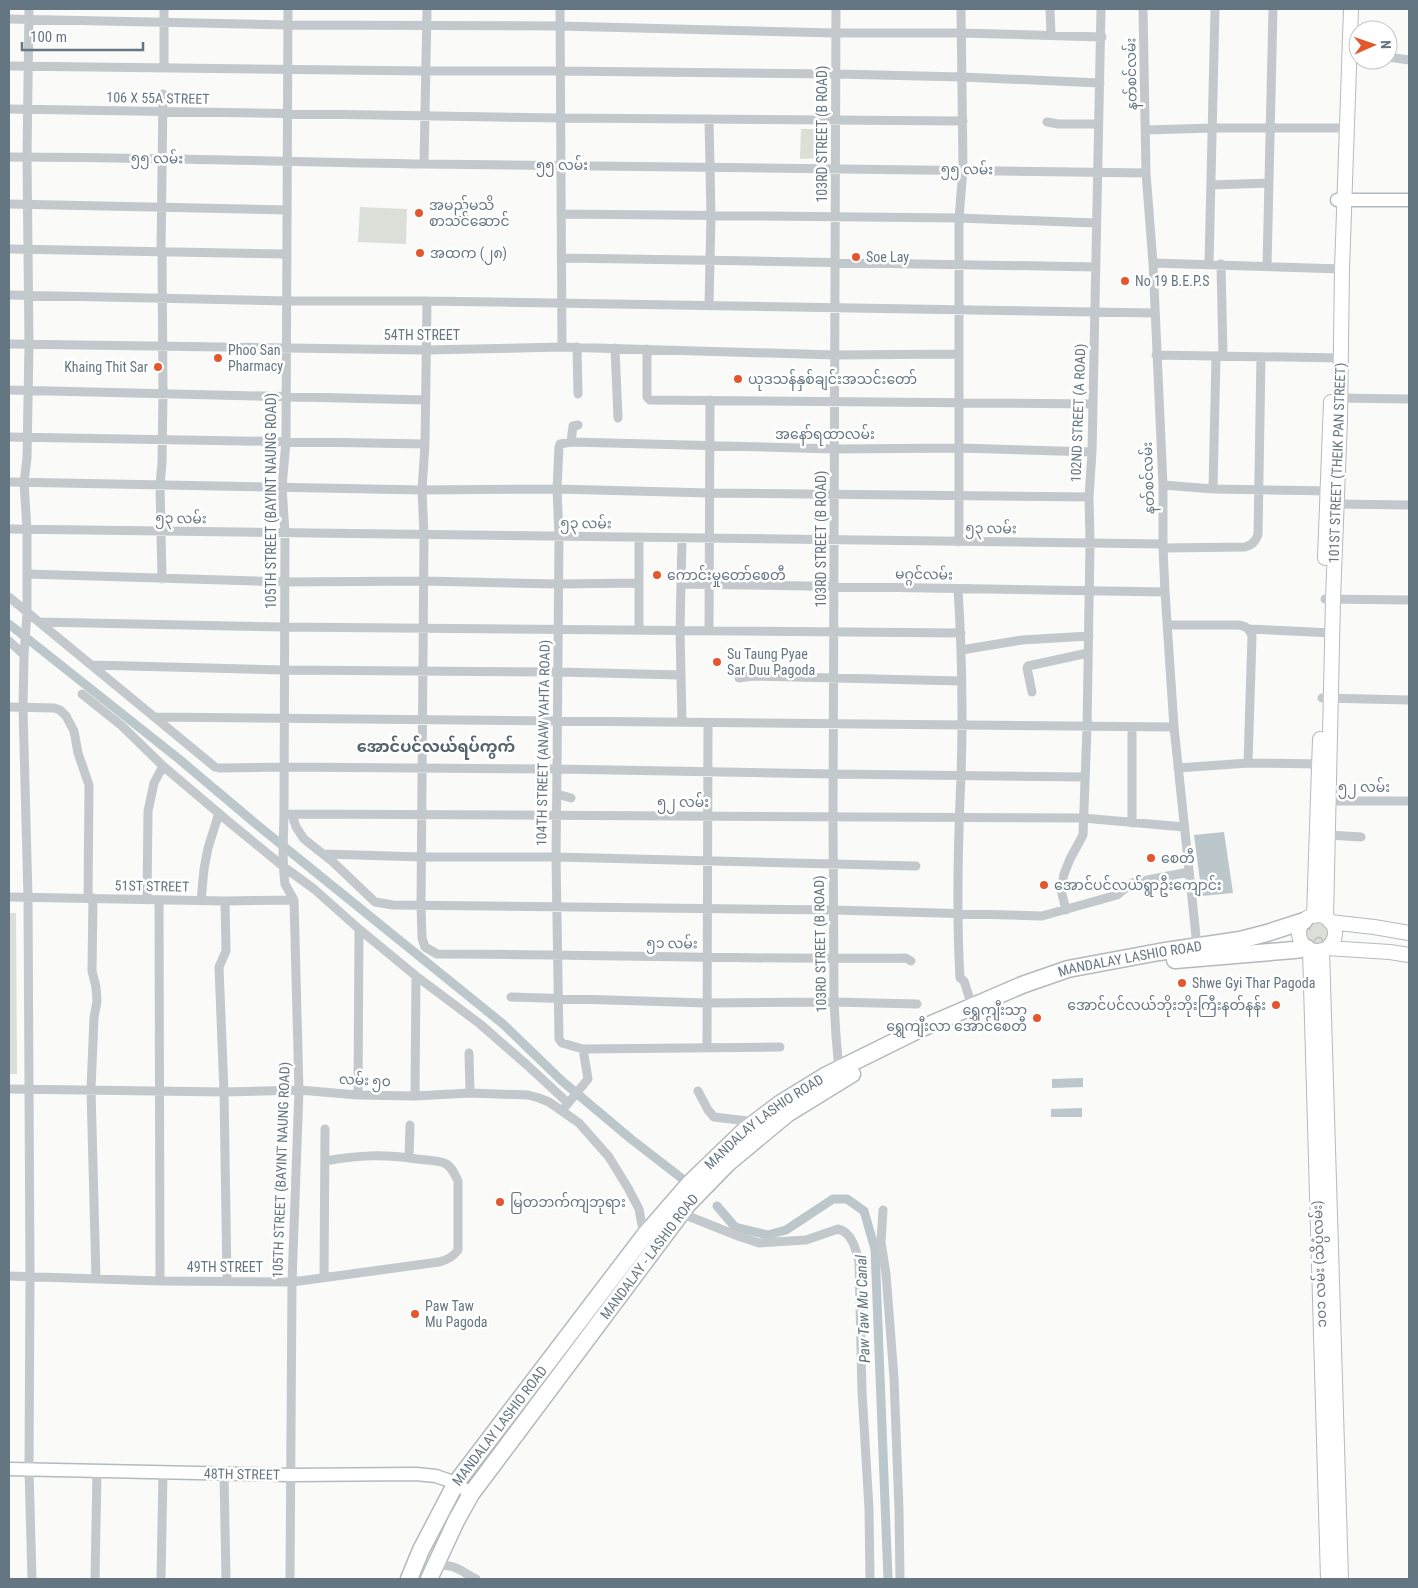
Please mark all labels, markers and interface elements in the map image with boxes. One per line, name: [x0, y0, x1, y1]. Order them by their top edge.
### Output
scale bar: [22, 20, 144, 52]
north arrow: [1348, 20, 1398, 70]
text: 100 m: [30, 28, 67, 46]
street label: နတ်စင်လမ်း: [1120, 38, 1144, 110]
text: N: [1378, 40, 1394, 49]
street label: 103RD STREET (B ROAD): [814, 65, 831, 203]
street label: 106 X 55A STREET: [106, 89, 210, 107]
street label: ၅၅ လမ်း: [131, 148, 183, 170]
street label: ၅၅ လမ်း: [536, 155, 588, 177]
street label: ၅၅ လမ်း: [941, 159, 993, 181]
place label: အမည်မသိ စာသင်ဆောင်: [429, 195, 510, 229]
marker: အမည်မသိ စာသင်ဆောင်: [413, 207, 425, 219]
place label: အထက (၂၈): [430, 245, 507, 265]
marker: အထက (၂၈): [414, 247, 426, 259]
place label: Soe Lay: [866, 249, 909, 265]
marker: Soe Lay: [850, 251, 862, 263]
place label: No 19 B.E.P.S: [1135, 273, 1209, 289]
marker: No 19 B.E.P.S: [1119, 275, 1131, 287]
street label: 54TH STREET: [384, 327, 460, 343]
place label: Phoo San Pharmacy: [228, 342, 283, 374]
street label: 102ND STREET (A ROAD): [1068, 343, 1089, 483]
marker: Phoo San Pharmacy: [212, 352, 224, 364]
place label: Khaing Thit Sar: [64, 359, 148, 375]
marker: Khaing Thit Sar: [152, 361, 164, 373]
street label: 101ST STREET (THEIK PAN STREET): [1326, 362, 1349, 564]
place label: ယုဒသန်နှစ်ချင်းအသင်းတော်: [748, 369, 917, 391]
marker: ယုဒသန်နှစ်ချင်းအသင်းတော်: [732, 373, 744, 385]
street label: 105TH STREET (BAYINT NAUNG ROAD): [263, 393, 280, 609]
street label: အနော်ရထာလမ်း: [775, 424, 875, 446]
street label: နတ်စင်လမ်း: [1137, 441, 1161, 514]
street label: 103RD STREET (B ROAD): [813, 470, 830, 608]
street label: ၅၃ လမ်း: [155, 508, 207, 530]
street label: ၅၃ လမ်း: [560, 513, 612, 535]
street label: ၅၃ လမ်း: [965, 518, 1017, 540]
street label: မဂ္ဂင်လမ်း: [895, 563, 953, 588]
place label: ကောင်းမှုတော်စေတီ: [667, 565, 786, 587]
marker: ကောင်းမှုတော်စေတီ: [651, 569, 663, 581]
street label: 104TH STREET (ANAW YAHTA ROAD): [533, 640, 554, 846]
place label: Su Taung Pyae Sar Duu Pagoda: [727, 646, 815, 678]
marker: Su Taung Pyae Sar Duu Pagoda: [711, 656, 723, 668]
district label: အောင်ပင်လယ်ရပ်ကွက်: [357, 735, 516, 760]
street label: ၅၂ လမ်း: [1338, 777, 1390, 799]
street label: ၅၂ လမ်း: [657, 792, 709, 814]
place label: စေတီ: [1161, 848, 1195, 866]
marker: စေတီ: [1145, 852, 1157, 864]
street label: 103RD STREET (B ROAD): [811, 875, 830, 1013]
place label: အောင်ပင်လယ်ရွာဦးကျောင်း: [1054, 875, 1222, 897]
street label: 51ST STREET: [115, 877, 189, 895]
marker: အောင်ပင်လယ်ရွာဦးကျောင်း: [1038, 879, 1050, 891]
street label: ၅၁ လမ်း: [646, 933, 698, 955]
street label: MANDALAY LASHIO ROAD: [1056, 938, 1203, 980]
place label: Shwe Gyi Thar Pagoda: [1192, 975, 1315, 991]
marker: Shwe Gyi Thar Pagoda: [1176, 977, 1188, 989]
place label: အောင်ပင်လယ်ဘိုးဘိုးကြီးနတ်နန်း: [1067, 995, 1266, 1017]
marker: အောင်ပင်လယ်ဘိုးဘိုးကြီးနတ်နန်း: [1270, 999, 1282, 1011]
place label: ရွှေကျီးသာ ရွှေကျီးလာ အောင်စေတီ: [886, 1000, 1027, 1038]
marker: ရွှေကျီးသာ ရွှေကျီးလာ အောင်စေတီ: [1031, 1012, 1043, 1024]
street label: 105TH STREET (BAYINT NAUNG ROAD): [269, 1062, 294, 1278]
street label: လမ်း ၅၀: [338, 1069, 391, 1093]
street label: MANDALAY LASHIO ROAD: [701, 1071, 826, 1172]
street label: MANDALAY - LASHIO ROAD: [597, 1190, 702, 1322]
place label: မြတဘက်ကျဘုရား: [510, 1192, 626, 1214]
marker: မြတဘက်ကျဘုရား: [494, 1196, 506, 1208]
street label: ၁၀၁ လမ်း (သိပ္ပံလမ်း): [1307, 1200, 1334, 1328]
water label: Paw Taw Mu Canal: [852, 1254, 874, 1363]
street label: 49TH STREET: [187, 1259, 263, 1275]
place label: Paw Taw Mu Pagoda: [425, 1298, 488, 1330]
marker: Paw Taw Mu Pagoda: [409, 1308, 421, 1320]
street label: MANDALAY LASHIO ROAD: [449, 1363, 550, 1489]
street label: 48TH STREET: [204, 1465, 280, 1483]

